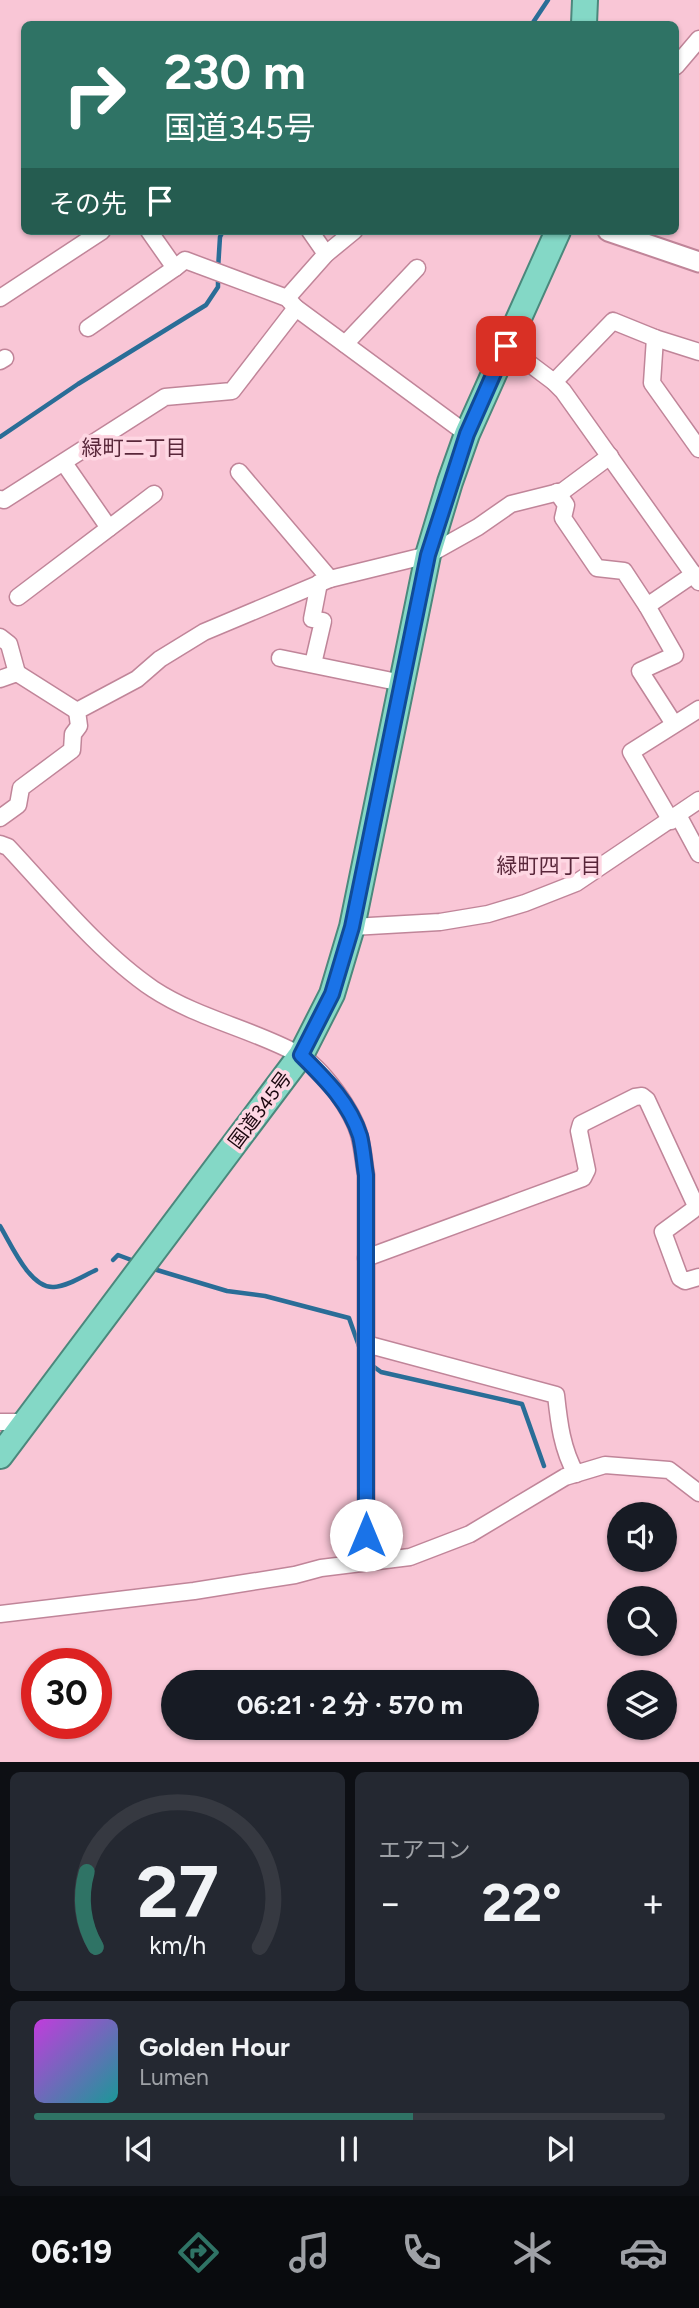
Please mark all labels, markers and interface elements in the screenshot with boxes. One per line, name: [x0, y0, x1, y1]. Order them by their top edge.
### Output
text: 230 m: [164, 42, 306, 101]
icon: right: [49, 49, 140, 140]
text: 国道345号: [164, 109, 316, 147]
icon: arrive: [141, 182, 179, 220]
text: その先: [49, 188, 127, 220]
pin: [476, 316, 536, 376]
icon: arrive: [487, 327, 525, 365]
district label: 緑町二丁目: [82, 435, 187, 460]
district label: 緑町四丁目: [497, 853, 602, 878]
street label: 国道345号: [224, 1067, 296, 1153]
position arrow: [329, 1498, 403, 1572]
map controls: [607, 1502, 677, 1740]
button: sound: [607, 1502, 677, 1572]
button: search: [607, 1586, 677, 1656]
speed limit sign: 30: [21, 1648, 112, 1739]
button: layers: [607, 1670, 677, 1740]
text: 06:21 · 2 分 · 570 m: [237, 1689, 463, 1721]
text: エアコン: [379, 1836, 471, 1864]
text: 27: [136, 1849, 219, 1936]
text: 22°: [482, 1872, 562, 1934]
text: −: [379, 1880, 402, 1926]
text: +: [641, 1880, 665, 1926]
text: km/h: [149, 1930, 206, 1960]
text: Golden Hour: [139, 2031, 290, 2063]
text: Lumen: [139, 2063, 209, 2091]
icon: previous: [120, 2130, 158, 2168]
icon: pause: [330, 2130, 368, 2168]
icon: next: [541, 2130, 579, 2168]
icon: directions: [174, 2228, 223, 2277]
icon: music: [285, 2228, 334, 2277]
icon: phone: [397, 2228, 446, 2277]
icon: climate: [508, 2228, 557, 2277]
icon: car: [619, 2228, 668, 2277]
text: 06:19: [31, 2233, 112, 2271]

